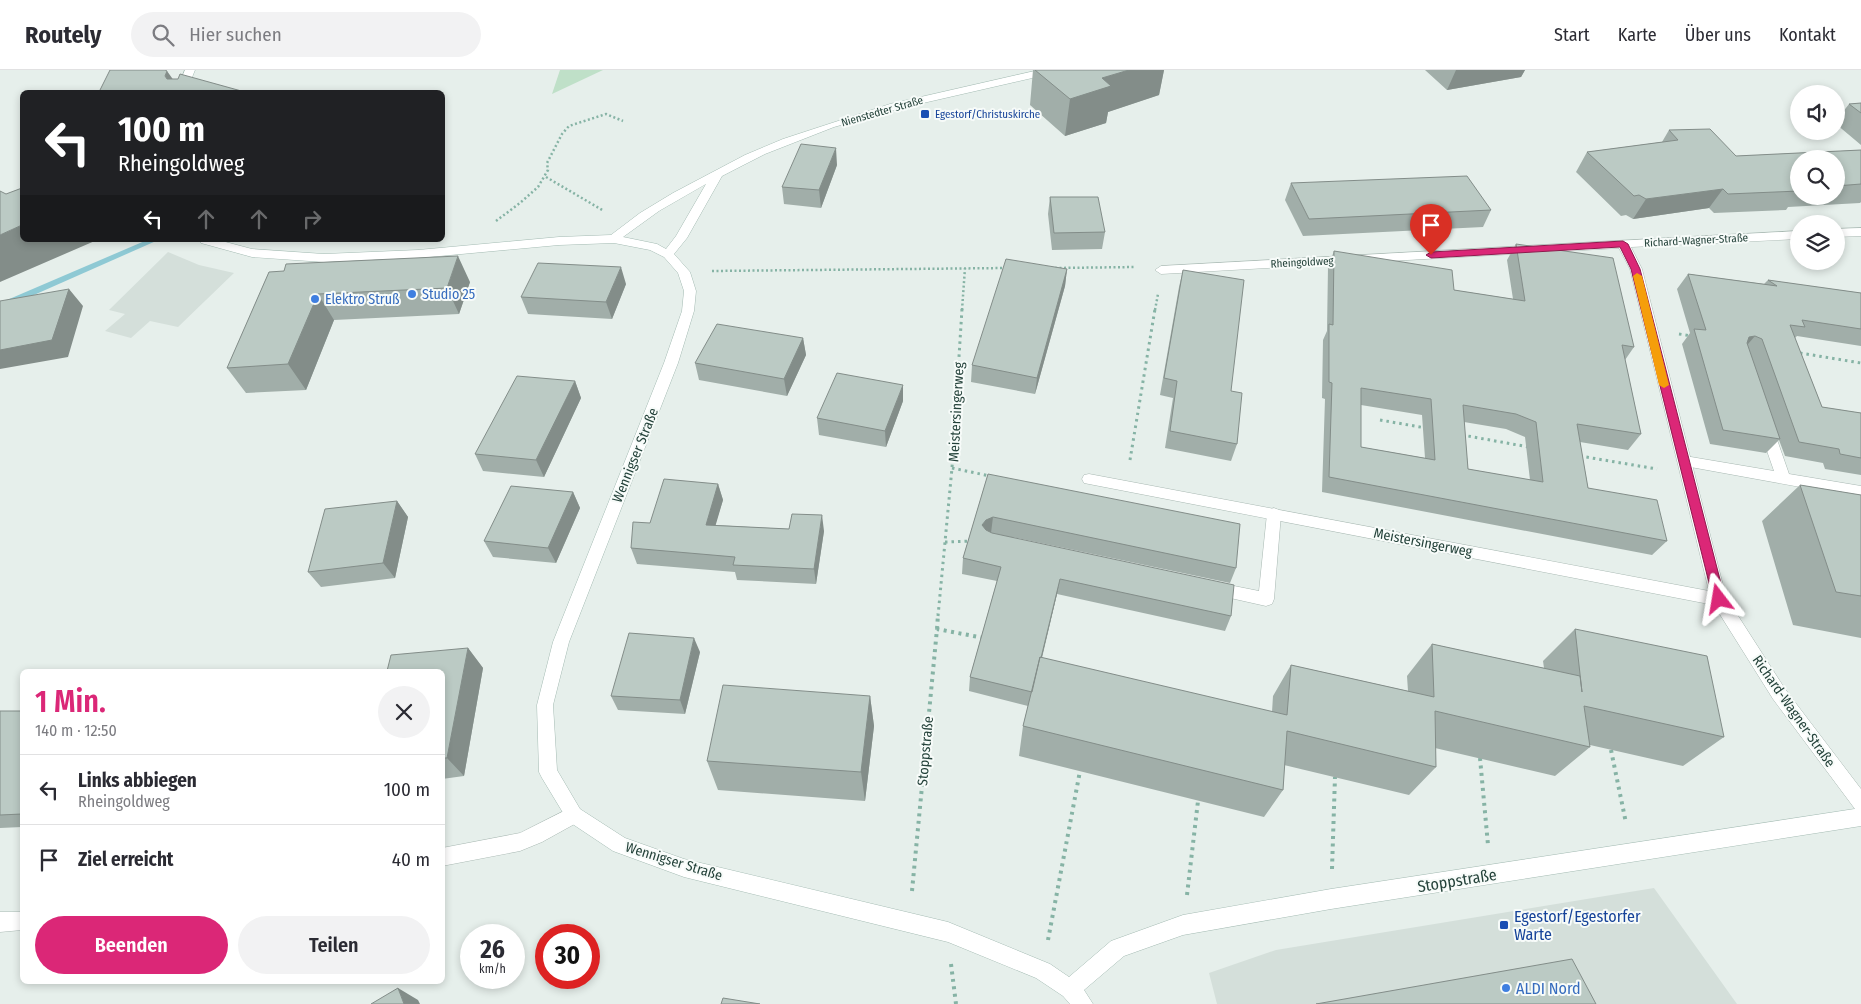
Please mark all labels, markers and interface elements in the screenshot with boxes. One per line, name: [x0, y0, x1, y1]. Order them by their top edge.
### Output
search box: [131, 12, 481, 57]
text: Routely: [25, 21, 101, 49]
icon: search: [149, 21, 177, 49]
text: Hier suchen: [189, 23, 282, 46]
text: Start: [1554, 24, 1590, 46]
text: Karte: [1618, 24, 1657, 46]
text: Über uns: [1685, 24, 1751, 46]
text: Kontakt: [1779, 24, 1836, 46]
map controls: [1790, 85, 1845, 270]
button: sound: [1790, 85, 1845, 140]
street label: Nienstedter Straße: [840, 94, 925, 129]
text: 100 m: [118, 108, 205, 150]
marker: Egestorf/Christuskirche: [919, 108, 931, 120]
place label: Egestorf/Christuskirche: [935, 108, 1040, 121]
icon: left: [35, 110, 100, 175]
text: Rheingoldweg: [118, 150, 244, 177]
button: search: [1790, 150, 1845, 205]
pin: [1410, 204, 1452, 255]
icon: left: [139, 205, 167, 233]
icon: ahead: [192, 205, 220, 233]
icon: ahead: [245, 205, 273, 233]
icon: right: [298, 205, 326, 233]
icon: arrive: [1417, 211, 1445, 239]
button: layers: [1790, 215, 1845, 270]
street label: Richard-Wagner-Straße: [1644, 231, 1748, 250]
street label: Rheingoldweg: [1270, 254, 1335, 271]
place label: Studio 25: [422, 286, 475, 303]
marker: Studio 25: [406, 288, 418, 300]
place label: Elektro Struß: [325, 291, 400, 308]
marker: Elektro Struß: [309, 293, 321, 305]
street label: Meistersingerweg: [945, 361, 968, 462]
street label: Wennigser Straße: [609, 405, 662, 505]
street label: Meistersingerweg: [1372, 525, 1474, 560]
position arrow: [1692, 572, 1744, 624]
street label: Richard-Wagner-Straße: [1749, 652, 1839, 770]
text: 1 Min.: [35, 684, 106, 720]
button: close: [378, 686, 430, 738]
street label: Stoppstraße: [914, 715, 937, 787]
text: 140 m · 12:50: [35, 721, 117, 740]
text: Links abbiegen: [78, 769, 197, 792]
icon: left: [35, 776, 63, 804]
text: 100 m: [384, 778, 430, 801]
text: Rheingoldweg: [78, 792, 170, 811]
street label: Wennigser Straße: [623, 839, 724, 884]
icon: arrive: [35, 846, 63, 874]
text: Ziel erreicht: [78, 848, 174, 871]
text: 40 m: [392, 848, 430, 871]
street label: Stoppstraße: [1416, 865, 1498, 896]
place label: Egestorf/Egestorfer Warte: [1514, 907, 1641, 944]
button: Beenden: [35, 916, 228, 974]
button: Teilen: [238, 916, 430, 974]
marker: Egestorf/Egestorfer Warte: [1498, 919, 1510, 931]
speed limit sign: 30: [535, 924, 600, 989]
text: 26: [480, 935, 505, 965]
text: km/h: [479, 962, 506, 976]
place label: ALDI Nord: [1516, 979, 1581, 998]
marker: ALDI Nord: [1500, 982, 1512, 994]

